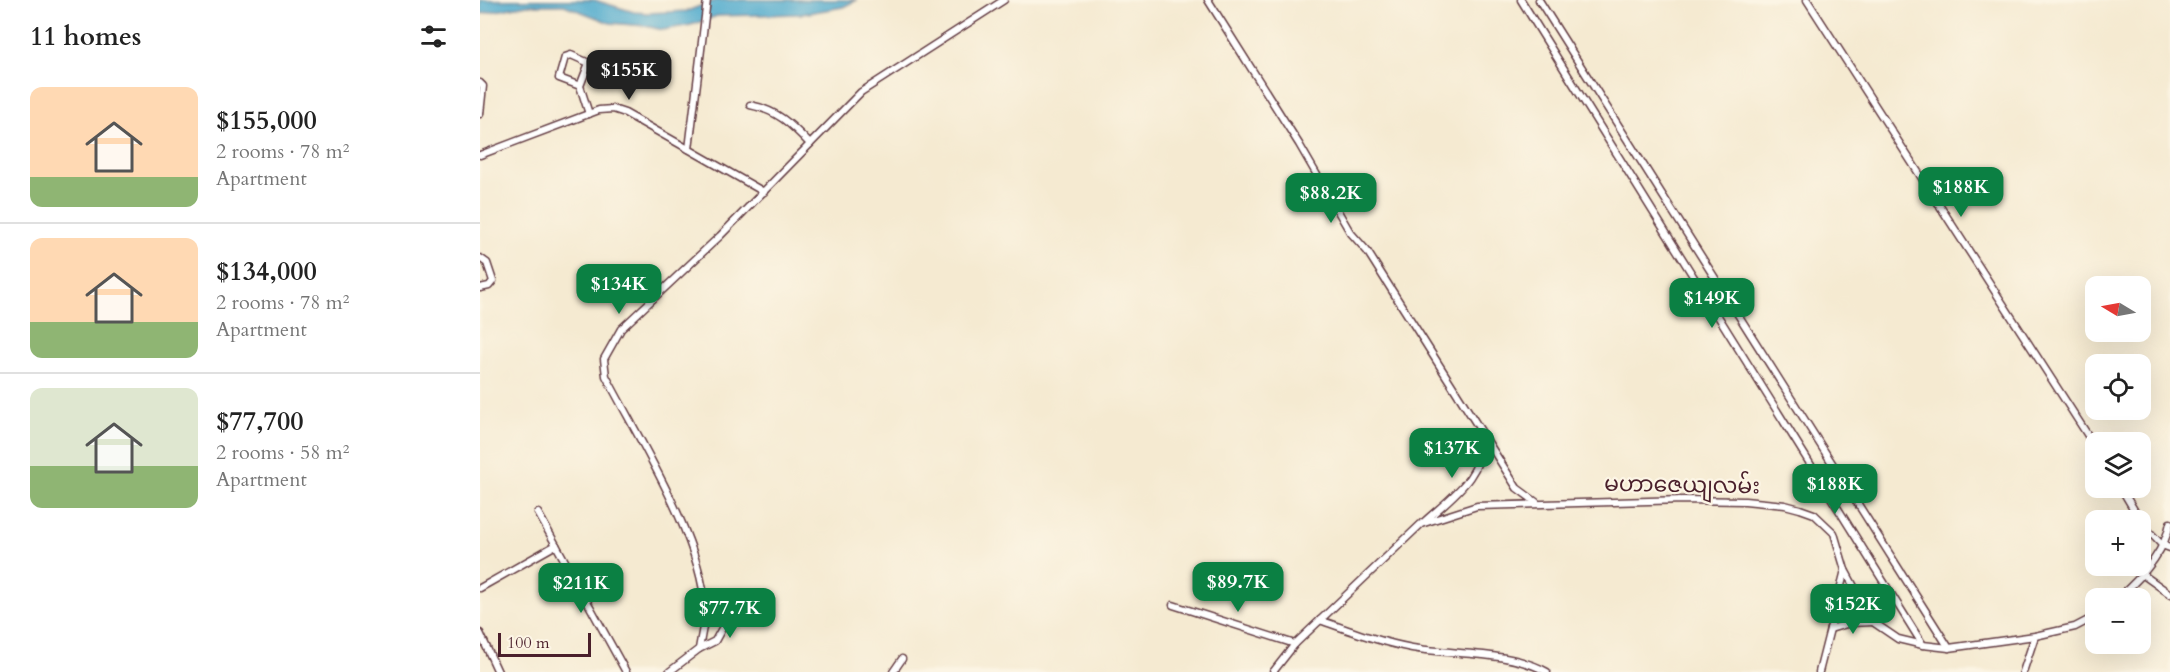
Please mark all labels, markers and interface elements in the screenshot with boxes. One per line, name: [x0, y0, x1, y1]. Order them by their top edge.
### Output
text: 11 homes: [30, 19, 141, 54]
icon: filters: [417, 20, 450, 53]
pin: $155K: [587, 50, 671, 101]
text: $155K: [600, 56, 658, 83]
text: $155,000: [216, 103, 317, 138]
icon: home: [78, 111, 150, 183]
text: 2 rooms · 78 m²: [216, 138, 349, 165]
text: Apartment: [216, 165, 307, 192]
pin: $188K: [1919, 167, 2003, 218]
pin: $88.2K: [1282, 173, 1380, 224]
text: $188K: [1932, 173, 1990, 200]
text: $88.2K: [1300, 179, 1362, 206]
text: $134,000: [216, 254, 317, 289]
icon: home: [78, 262, 150, 334]
pin: $134K: [577, 264, 661, 315]
text: $134K: [590, 270, 648, 297]
north arrow: [2085, 276, 2151, 342]
map controls: [2085, 276, 2151, 654]
pin: $149K: [1670, 278, 1754, 329]
text: $149K: [1683, 284, 1741, 311]
text: 2 rooms · 78 m²: [216, 289, 349, 316]
text: Apartment: [216, 316, 307, 343]
button: locate: [2085, 354, 2151, 420]
text: $77,700: [216, 404, 304, 439]
icon: home: [78, 412, 150, 484]
pin: $137K: [1410, 428, 1494, 479]
button: layers: [2085, 432, 2151, 498]
text: $137K: [1423, 434, 1481, 461]
text: 2 rooms · 58 m²: [216, 439, 349, 466]
pin: $188K: [1793, 464, 1877, 515]
text: Apartment: [216, 466, 307, 493]
street label: မဟာဇေယျလမ်း: [1604, 468, 1760, 504]
text: $188K: [1806, 470, 1864, 497]
button: +: [2085, 510, 2151, 576]
pin: $89.7K: [1189, 562, 1287, 613]
pin: $211K: [539, 563, 623, 614]
text: $89.7K: [1207, 568, 1269, 595]
text: $211K: [552, 569, 610, 596]
pin: $152K: [1811, 584, 1895, 635]
pin: $77.7K: [681, 588, 779, 639]
button: −: [2085, 588, 2151, 654]
text: $152K: [1824, 590, 1882, 617]
text: $77.7K: [699, 594, 761, 621]
scale bar: [498, 630, 591, 658]
text: 100 m: [507, 632, 549, 654]

